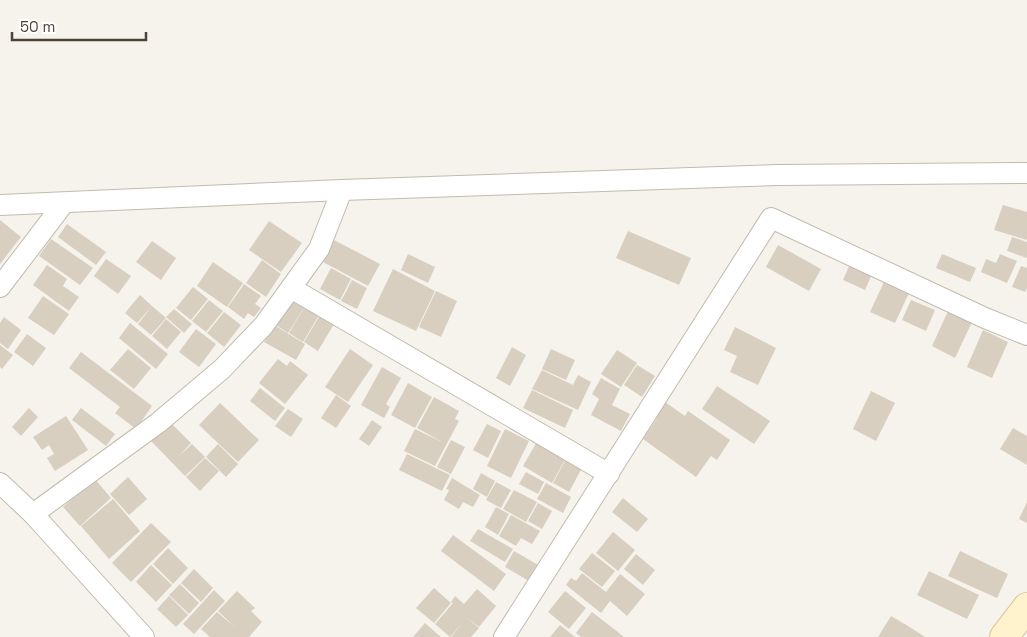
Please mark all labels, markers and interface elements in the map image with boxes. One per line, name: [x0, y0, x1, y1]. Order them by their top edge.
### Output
scale bar: [12, 10, 146, 42]
text: 50 m: [20, 17, 55, 36]

